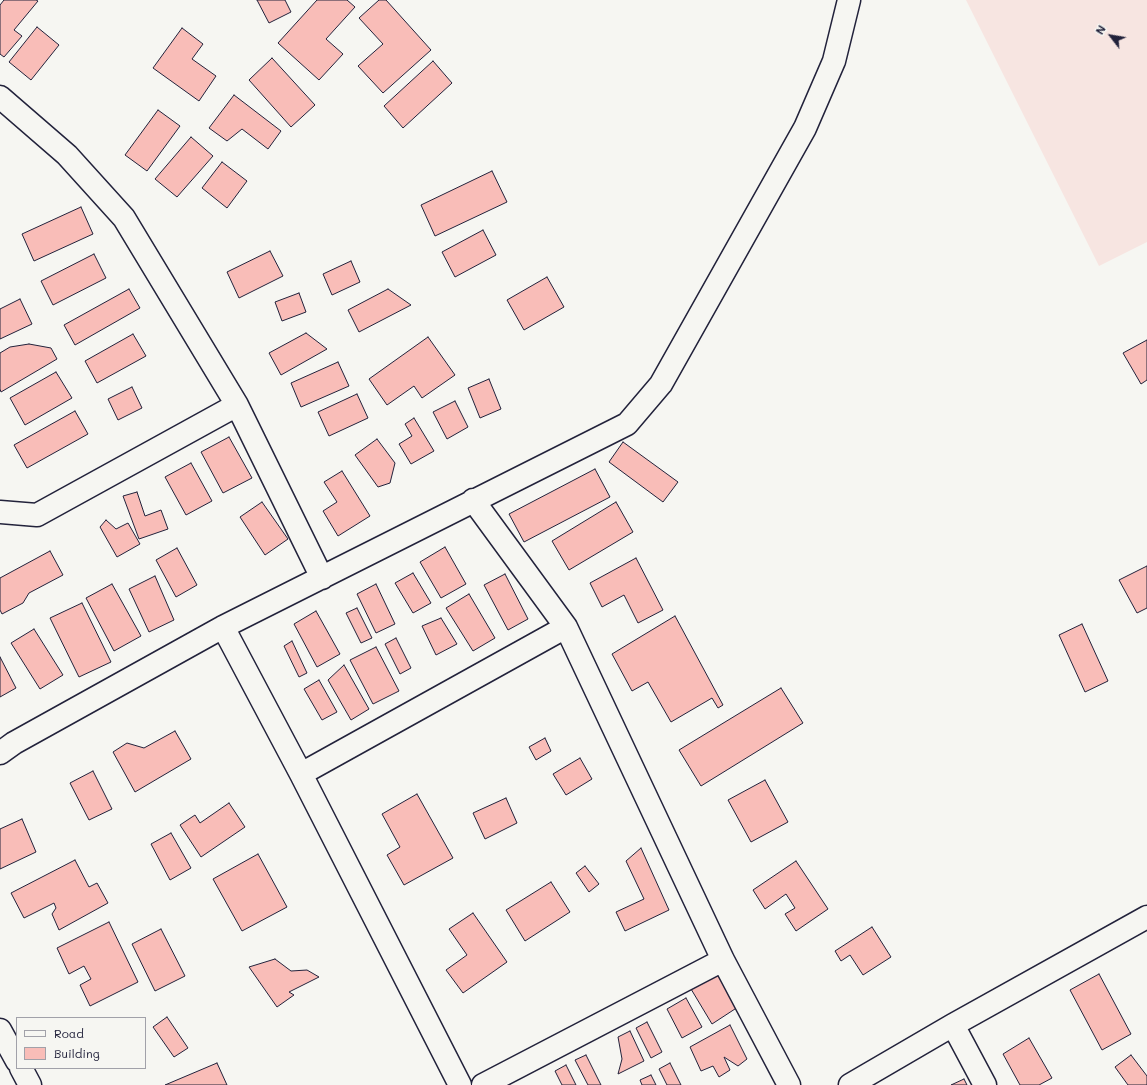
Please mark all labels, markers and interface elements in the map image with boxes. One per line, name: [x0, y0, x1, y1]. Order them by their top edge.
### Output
north arrow: [1091, 16, 1131, 56]
text: N: [1092, 22, 1109, 37]
legend: [16, 1017, 146, 1069]
text: Road: [54, 1025, 84, 1041]
text: Building: [54, 1045, 100, 1061]

